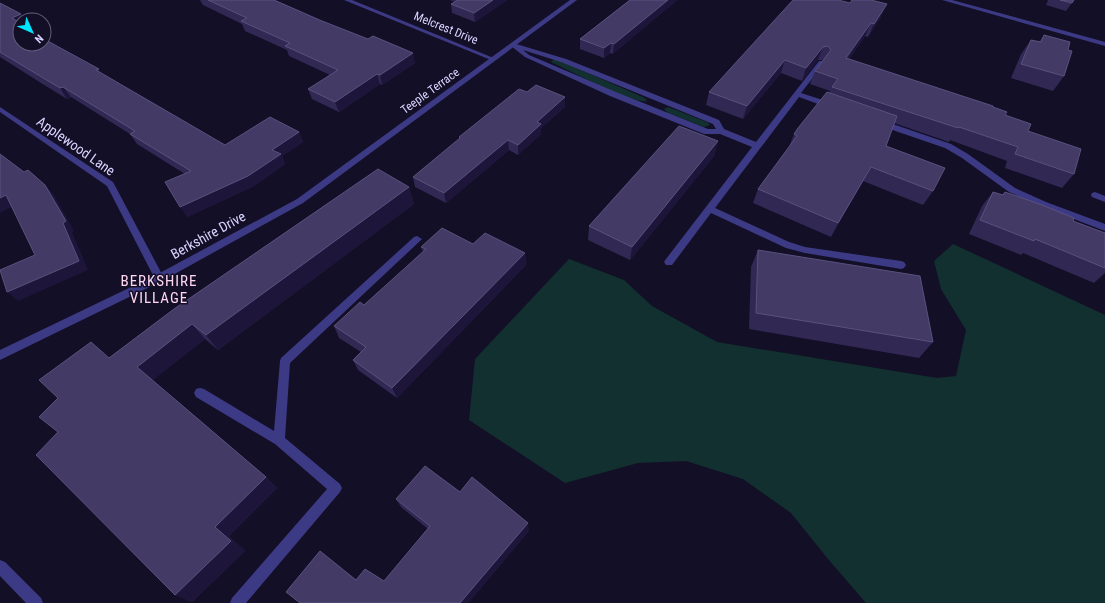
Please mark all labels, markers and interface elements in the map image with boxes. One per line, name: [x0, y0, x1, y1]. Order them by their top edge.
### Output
street label: Melcrest Drive: [412, 9, 480, 47]
north arrow: [12, 12, 52, 52]
text: N: [32, 32, 46, 46]
street label: Teeple Terrace: [398, 65, 462, 117]
street label: Applewood Lane: [34, 113, 118, 179]
street label: Berkshire Drive: [168, 208, 249, 262]
district label: BERKSHIRE VILLAGE: [120, 272, 198, 307]

